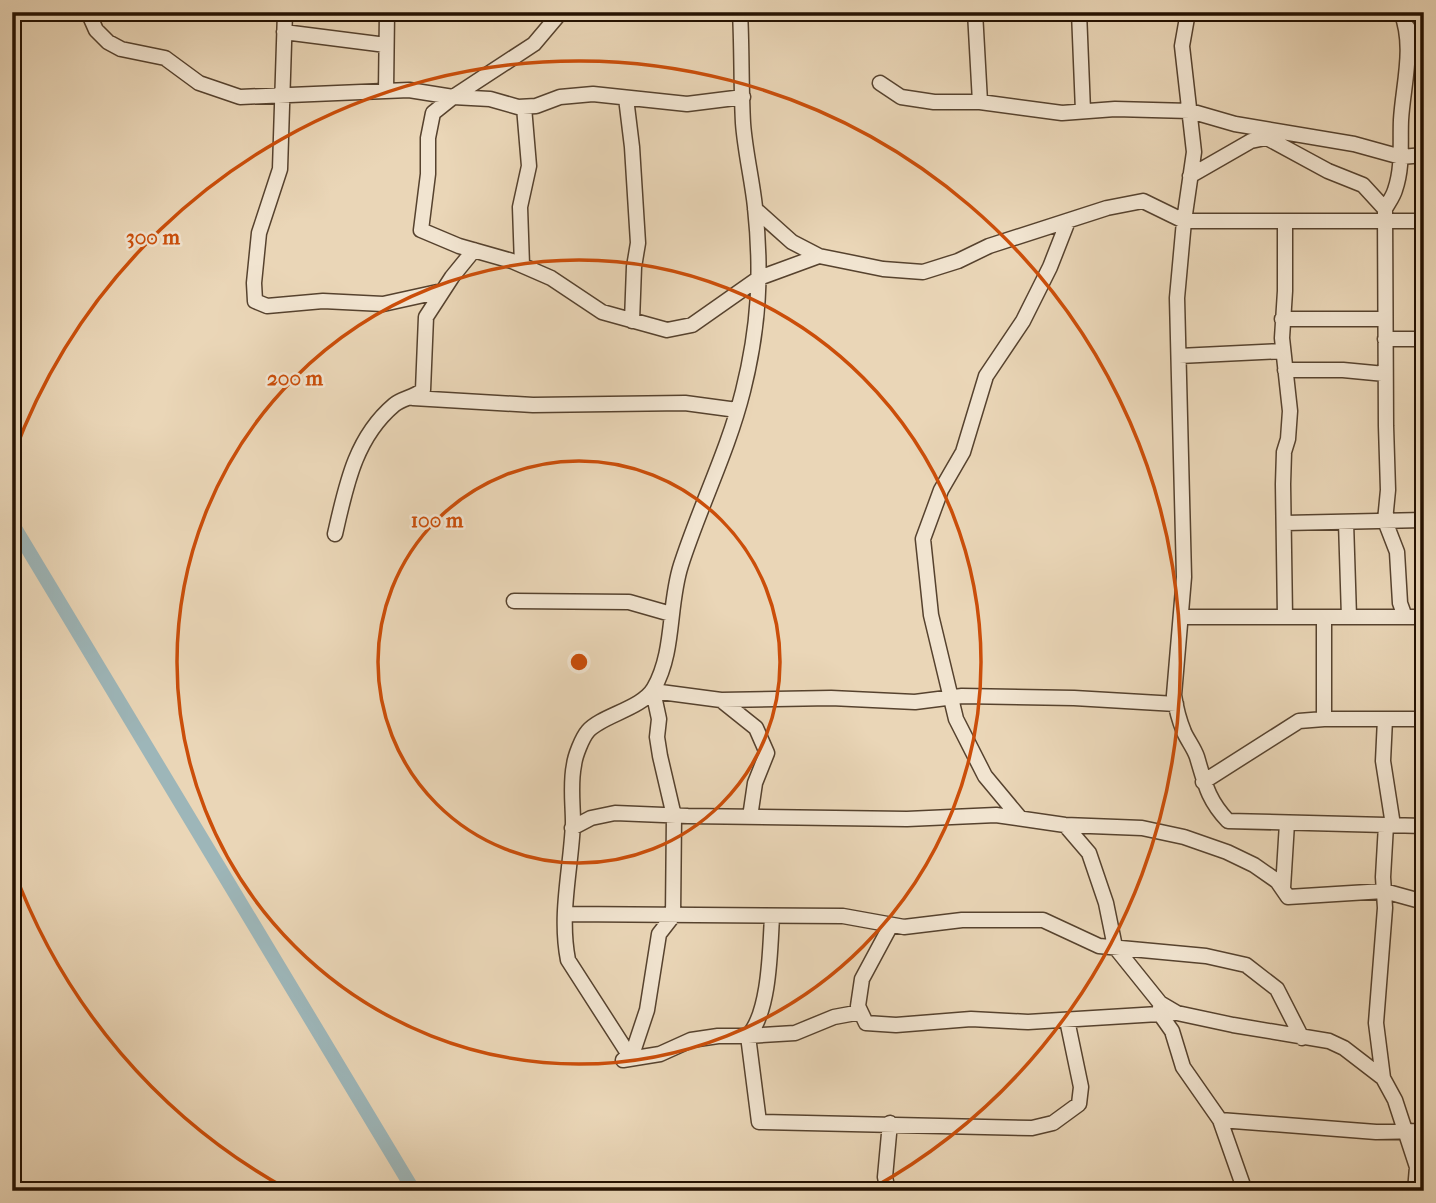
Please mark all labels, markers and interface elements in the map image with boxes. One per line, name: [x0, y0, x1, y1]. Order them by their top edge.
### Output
text: 300 m: [126, 225, 180, 249]
text: 200 m: [267, 366, 324, 390]
text: 100 m: [411, 508, 464, 532]
centre of rings: [567, 650, 591, 674]

